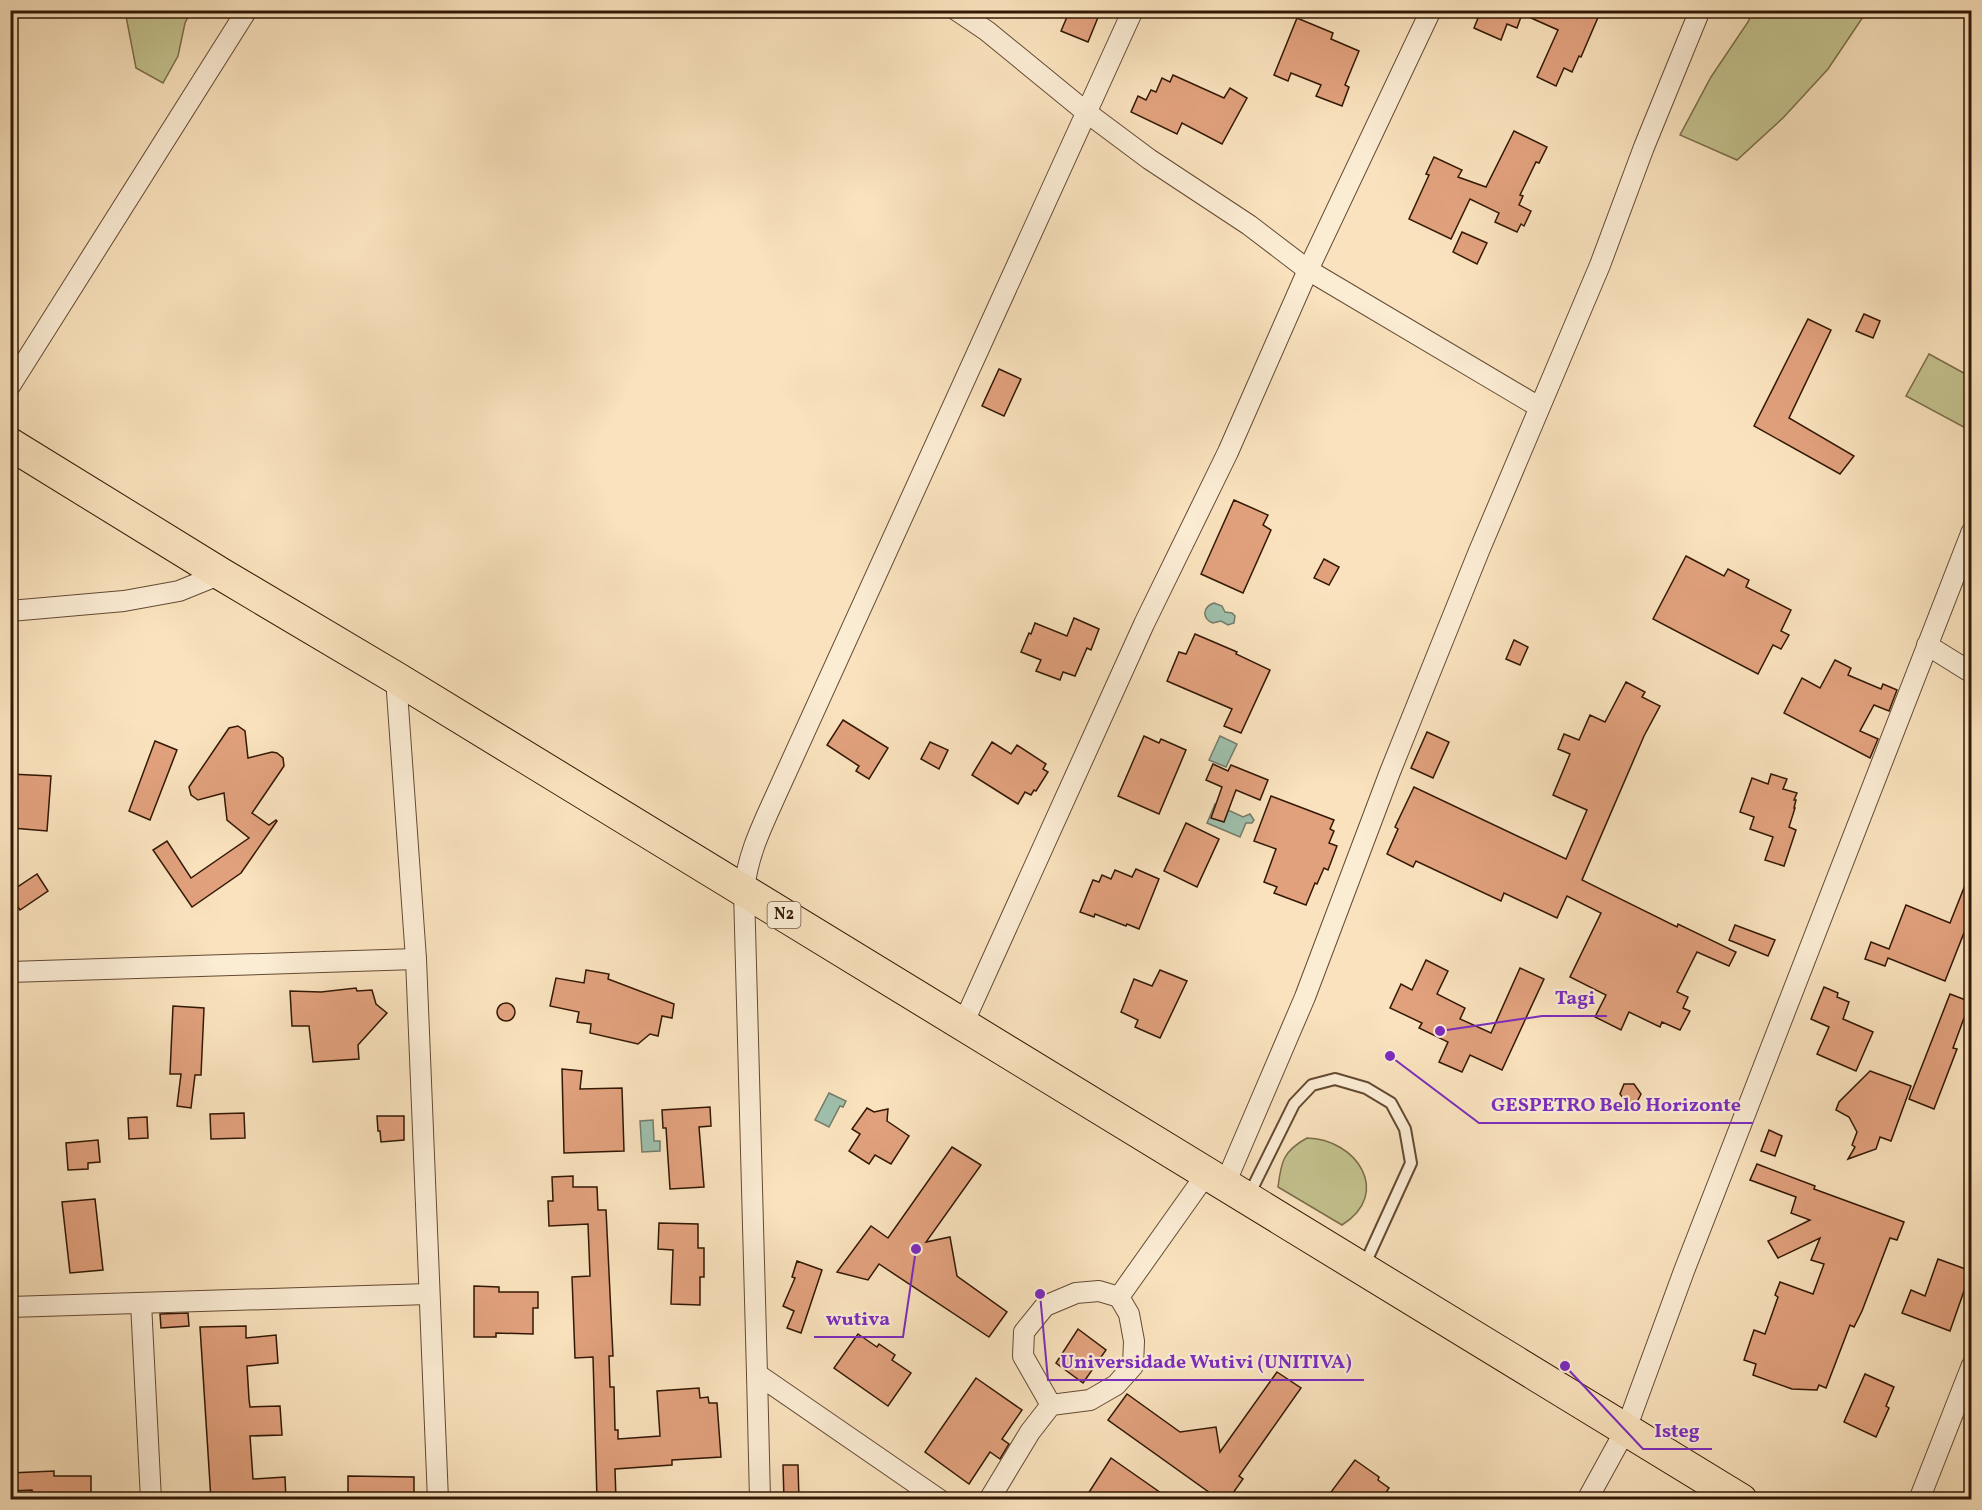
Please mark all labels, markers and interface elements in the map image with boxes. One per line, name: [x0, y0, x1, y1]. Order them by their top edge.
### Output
road number: N2: [768, 902, 800, 928]
callout: Tagi: [1542, 978, 1607, 1016]
text: Tagi: [1555, 985, 1595, 1013]
callout: GESPETRO Belo Horizonte: [1479, 1085, 1753, 1123]
text: GESPETRO Belo Horizonte: [1491, 1092, 1741, 1120]
callout: wutiva: [814, 1299, 903, 1337]
text: wutiva: [826, 1306, 890, 1334]
callout: Universidade Wutivi (UNITIVA): [1048, 1342, 1364, 1380]
text: Universidade Wutivi (UNITIVA): [1060, 1349, 1352, 1377]
callout: Isteg: [1643, 1411, 1712, 1449]
text: Isteg: [1654, 1418, 1700, 1446]

